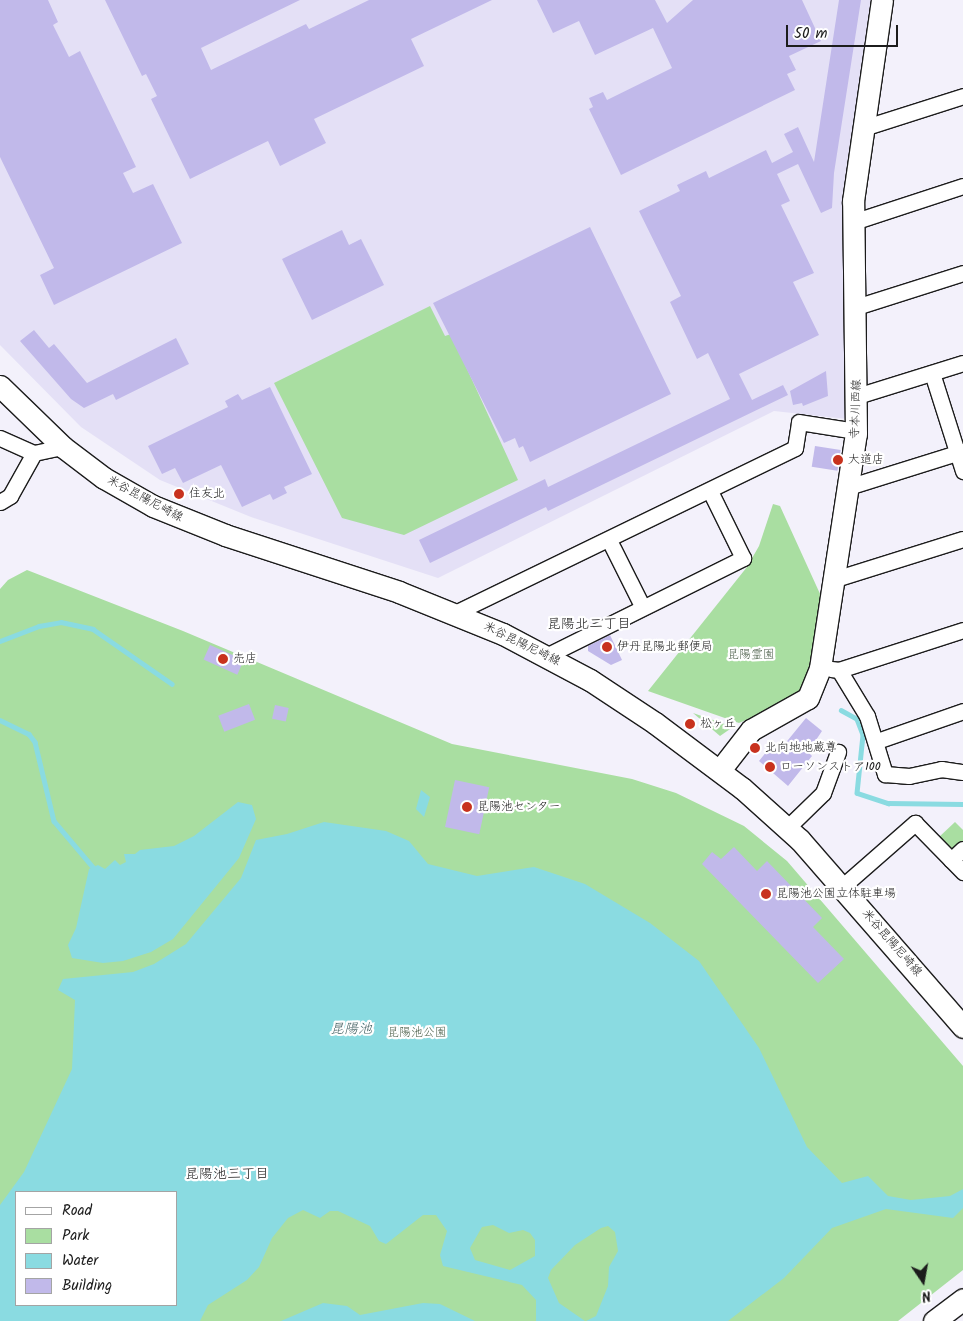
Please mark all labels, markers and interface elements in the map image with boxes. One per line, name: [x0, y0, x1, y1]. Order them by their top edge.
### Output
scale bar: [788, 15, 900, 47]
text: 50 m: [794, 22, 828, 46]
street label: 寺本川西線: [848, 379, 864, 439]
place label: 大道店: [848, 453, 884, 467]
marker: 大道店: [832, 454, 844, 466]
street label: 米谷昆陽尼崎線: [105, 473, 185, 525]
place label: 住友北: [189, 487, 225, 501]
marker: 住友北: [173, 488, 185, 500]
district label: 昆陽北二丁目: [547, 616, 631, 632]
street label: 米谷昆陽尼崎線: [481, 619, 563, 669]
place label: 伊丹昆陽北郵便局: [617, 640, 713, 654]
marker: 伊丹昆陽北郵便局: [601, 641, 613, 653]
park label: 昆陽霊園: [727, 648, 775, 662]
place label: 売店: [233, 652, 257, 666]
marker: 売店: [217, 653, 229, 665]
place label: 松ヶ丘: [700, 717, 736, 731]
marker: 松ヶ丘: [684, 718, 696, 730]
place label: 北向地地蔵尊: [765, 741, 837, 755]
marker: 北向地地蔵尊: [749, 742, 761, 754]
place label: ローソンストア100: [780, 760, 880, 774]
marker: ローソンストア100: [764, 761, 776, 773]
place label: 昆陽池センター: [477, 800, 561, 814]
marker: 昆陽池センター: [461, 801, 473, 813]
place label: 昆陽池公園立体駐車場: [776, 887, 896, 901]
marker: 昆陽池公園立体駐車場: [760, 888, 772, 900]
street label: 米谷昆陽尼崎線: [859, 907, 925, 979]
water label: 昆陽池: [330, 1021, 372, 1037]
park label: 昆陽池公園: [387, 1026, 447, 1040]
district label: 昆陽池三丁目: [185, 1166, 269, 1182]
legend: [15, 1191, 178, 1306]
text: Road: [62, 1199, 92, 1223]
text: Park: [62, 1224, 89, 1248]
text: Water: [62, 1249, 98, 1273]
north arrow: [898, 1256, 948, 1306]
text: Building: [62, 1274, 112, 1298]
text: N: [920, 1284, 933, 1307]

